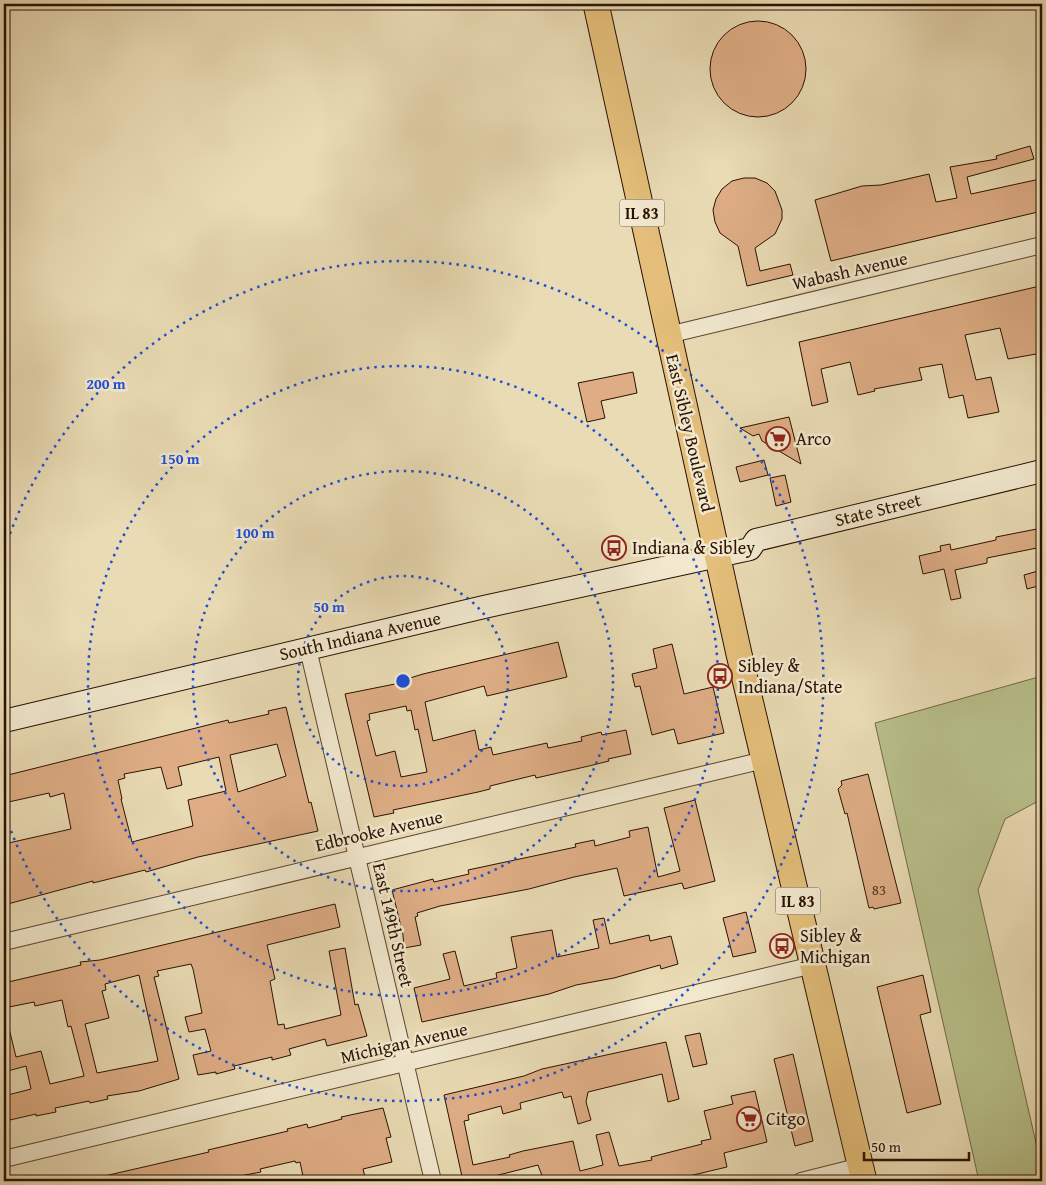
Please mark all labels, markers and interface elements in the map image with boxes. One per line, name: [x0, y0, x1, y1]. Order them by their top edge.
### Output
road number: IL 83: [620, 200, 664, 227]
street label: Wabash Avenue: [790, 244, 910, 297]
street label: East Sibley Boulevard: [659, 351, 722, 515]
text: 200 m: [86, 373, 126, 394]
place label: Arco: [796, 425, 831, 452]
supermarket icon: Arco: [765, 426, 791, 452]
text: 150 m: [160, 448, 200, 469]
street label: State Street: [832, 486, 924, 533]
text: 100 m: [235, 522, 275, 543]
place label: Indiana & Sibley: [632, 534, 755, 561]
bus stop icon: Indiana & Sibley: [601, 535, 627, 561]
text: 50 m: [313, 596, 345, 617]
street label: South Indiana Avenue: [277, 604, 443, 667]
place label: Sibley & Indiana/State: [738, 652, 842, 700]
bus stop icon: Sibley & Indiana/State: [707, 663, 733, 689]
centre of rings: [394, 672, 412, 690]
street label: Edbrooke Avenue: [312, 803, 445, 858]
street label: East 149th Street: [366, 860, 421, 990]
house number: 83: [872, 879, 886, 900]
road number: IL 83: [776, 888, 820, 914]
place label: Sibley & Michigan: [800, 922, 870, 970]
bus stop icon: Sibley & Michigan: [769, 933, 795, 959]
street label: Michigan Avenue: [338, 1015, 470, 1070]
place label: Citgo: [766, 1105, 805, 1132]
supermarket icon: Citgo: [736, 1106, 762, 1132]
scale bar: [864, 1130, 968, 1162]
text: 50 m: [871, 1136, 902, 1157]

